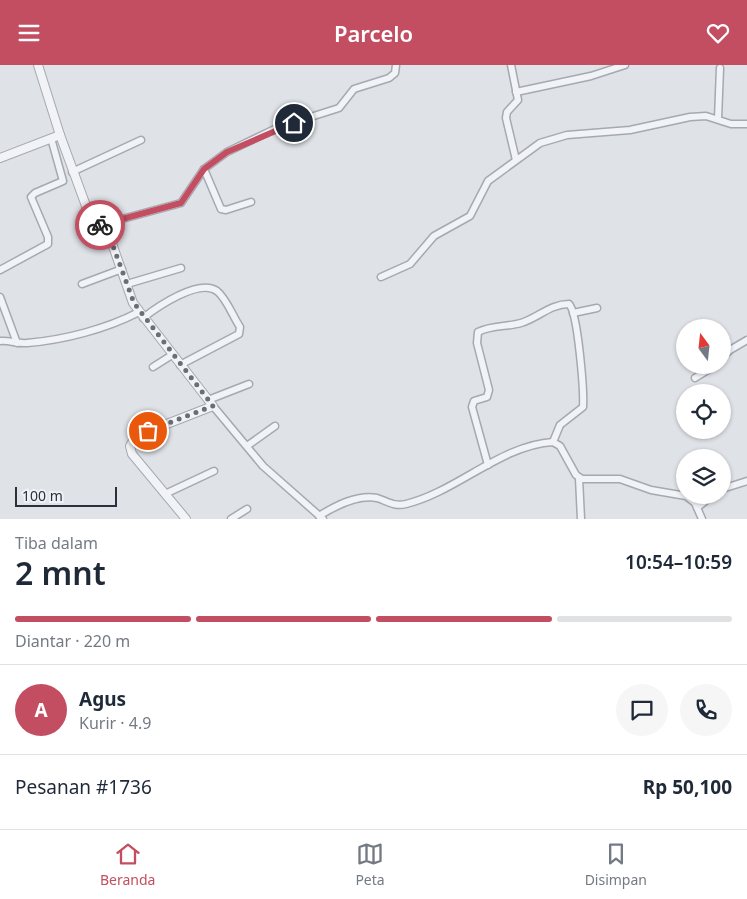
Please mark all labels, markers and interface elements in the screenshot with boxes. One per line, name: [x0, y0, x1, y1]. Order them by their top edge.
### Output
text: Parcelo: [334, 18, 413, 48]
icon: menu: [15, 19, 43, 47]
icon: heart: [704, 19, 732, 47]
pin: [273, 102, 315, 144]
icon: home: [280, 109, 308, 137]
courier: [75, 200, 125, 250]
icon: bike: [86, 211, 114, 239]
north arrow: [676, 319, 731, 374]
map controls: [676, 319, 731, 504]
button: locate: [676, 384, 731, 439]
pin: [127, 410, 169, 452]
icon: bag: [134, 417, 162, 445]
button: layers: [676, 449, 731, 504]
scale bar: [15, 484, 118, 507]
text: 100 m: [22, 486, 63, 505]
text: Tiba dalam: [15, 532, 98, 554]
text: 10:54–10:59: [625, 549, 732, 575]
text: 2 mnt: [15, 551, 106, 594]
text: Diantar · 220 m: [15, 630, 130, 652]
button: chat: [616, 684, 668, 736]
button: phone: [680, 684, 732, 736]
text: Agus: [79, 686, 126, 712]
text: A: [34, 697, 48, 723]
text: Kurir · 4.9: [79, 712, 151, 734]
text: Pesanan #1736: [15, 774, 152, 800]
text: Rp 50,100: [643, 774, 732, 800]
tab: Beranda: [100, 840, 155, 889]
tab: Peta: [355, 840, 385, 889]
tab: Disimpan: [585, 840, 647, 889]

